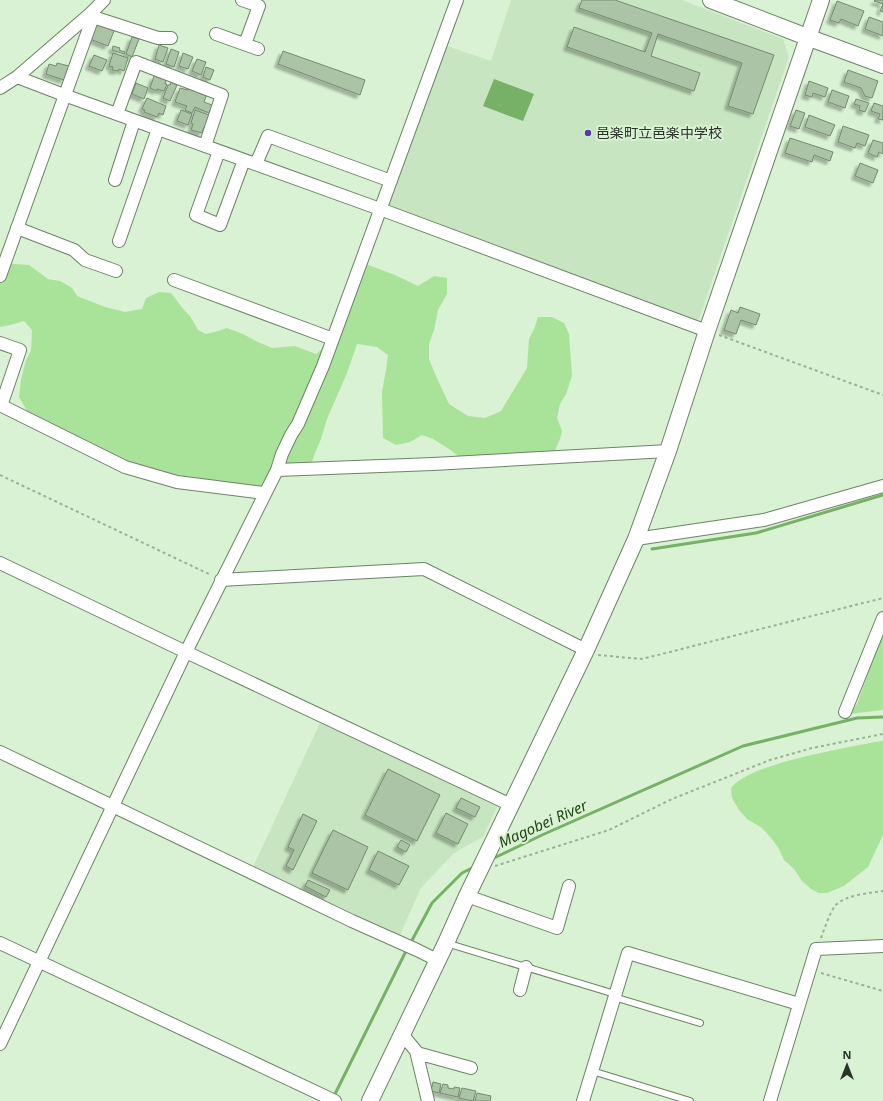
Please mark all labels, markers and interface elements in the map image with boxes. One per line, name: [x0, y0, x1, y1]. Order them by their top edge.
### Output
place label: 邑楽町立邑楽中学校: [596, 123, 722, 142]
marker: 邑楽町立邑楽中学校: [583, 128, 593, 138]
water label: Magobei River: [495, 794, 591, 852]
north arrow: [827, 1045, 867, 1085]
text: N: [843, 1047, 851, 1062]

